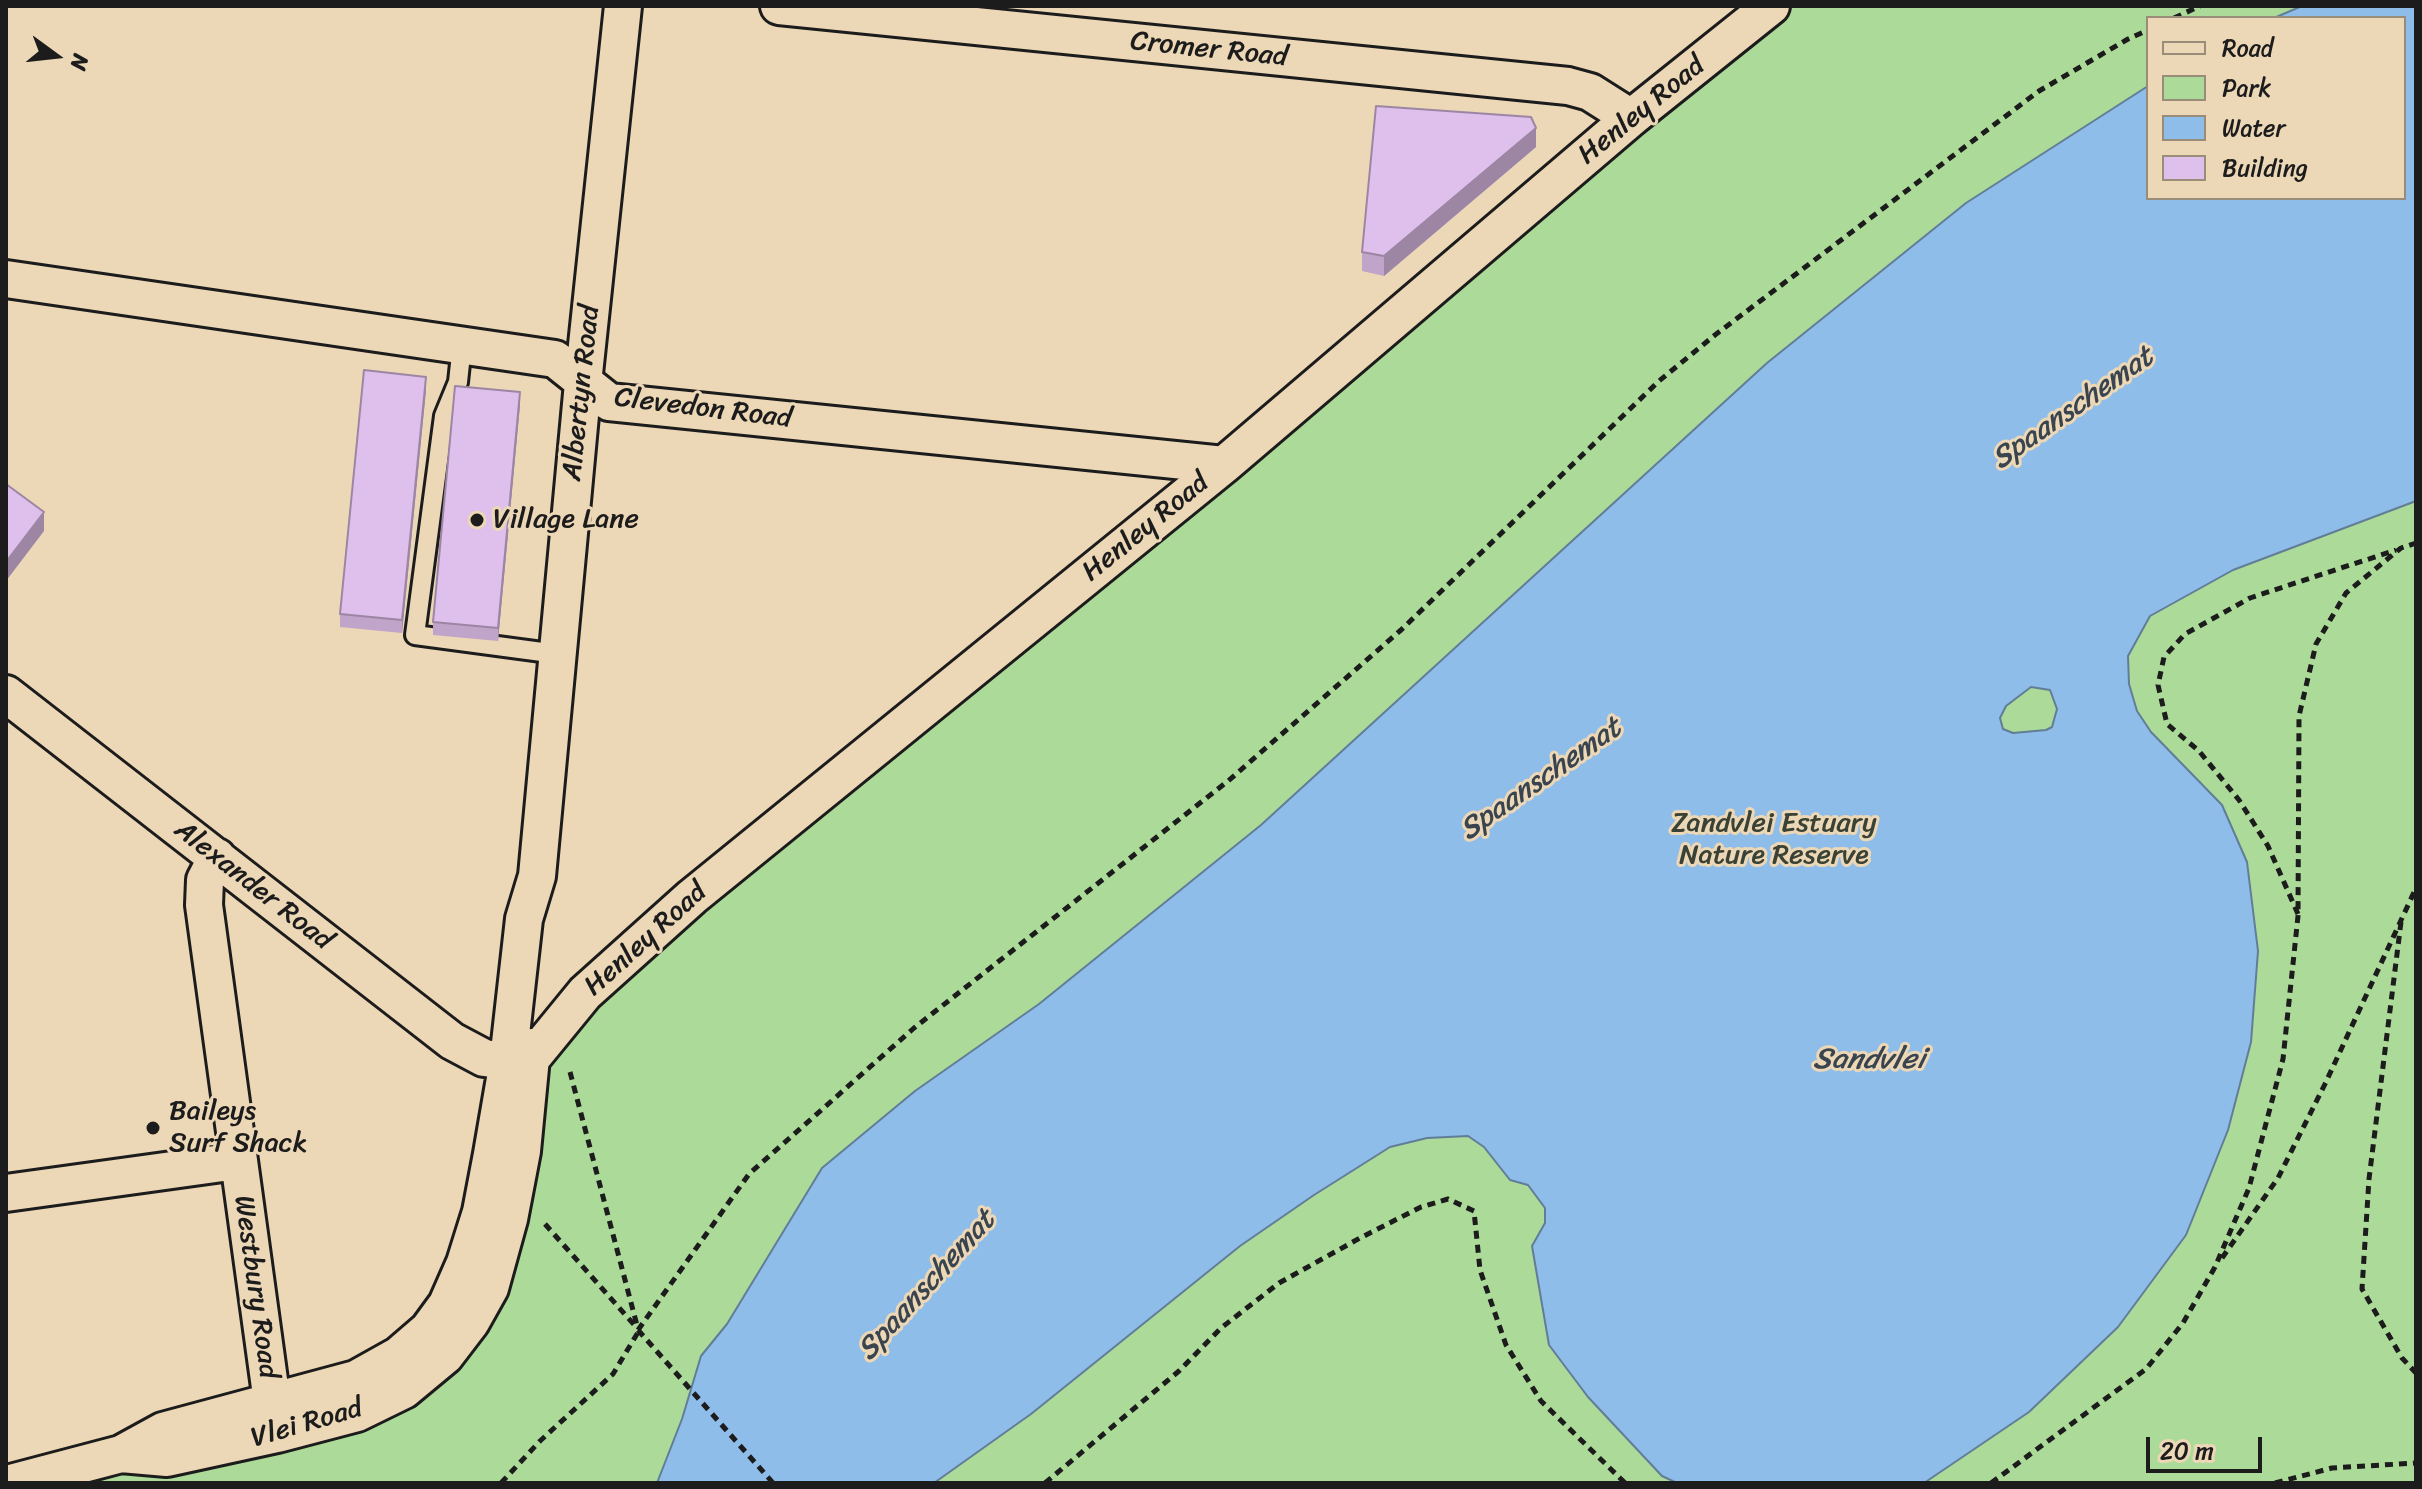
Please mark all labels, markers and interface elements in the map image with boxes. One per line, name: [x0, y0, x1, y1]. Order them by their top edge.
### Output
north arrow: [16, 16, 96, 96]
legend: [2146, 16, 2406, 200]
street label: Cromer Road: [1129, 25, 1289, 75]
text: Road: [2222, 27, 2273, 69]
text: N: [59, 50, 100, 75]
street label: Henley Road: [1572, 50, 1712, 172]
text: Park: [2222, 67, 2271, 109]
text: Water: [2222, 107, 2285, 149]
text: Building: [2222, 147, 2308, 189]
street label: Albertyn Road: [556, 303, 608, 483]
water label: Spaanschemat: [1985, 340, 2161, 478]
street label: Clevedon Road: [612, 381, 794, 437]
street label: Henley Road: [1076, 467, 1216, 589]
place label: Village Lane: [493, 503, 639, 537]
marker: Village Lane: [468, 511, 486, 529]
water label: Spaanschemat: [1453, 711, 1629, 849]
park label: Zandvlei Estuary Nature Reserve: [1671, 807, 1877, 873]
street label: Alexander Road: [167, 814, 339, 958]
street label: Henley Road: [578, 876, 714, 1004]
water label: Sandvlei: [1813, 1042, 1925, 1078]
place label: Baileys Surf Shack: [169, 1095, 308, 1161]
marker: Baileys Surf Shack: [144, 1119, 162, 1137]
street label: Westbury Road: [226, 1193, 284, 1381]
water label: Spaanschemat: [850, 1203, 1004, 1369]
street label: Vlei Road: [248, 1392, 366, 1456]
scale bar: [2150, 1421, 2266, 1471]
text: 20 m: [2160, 1430, 2214, 1472]

